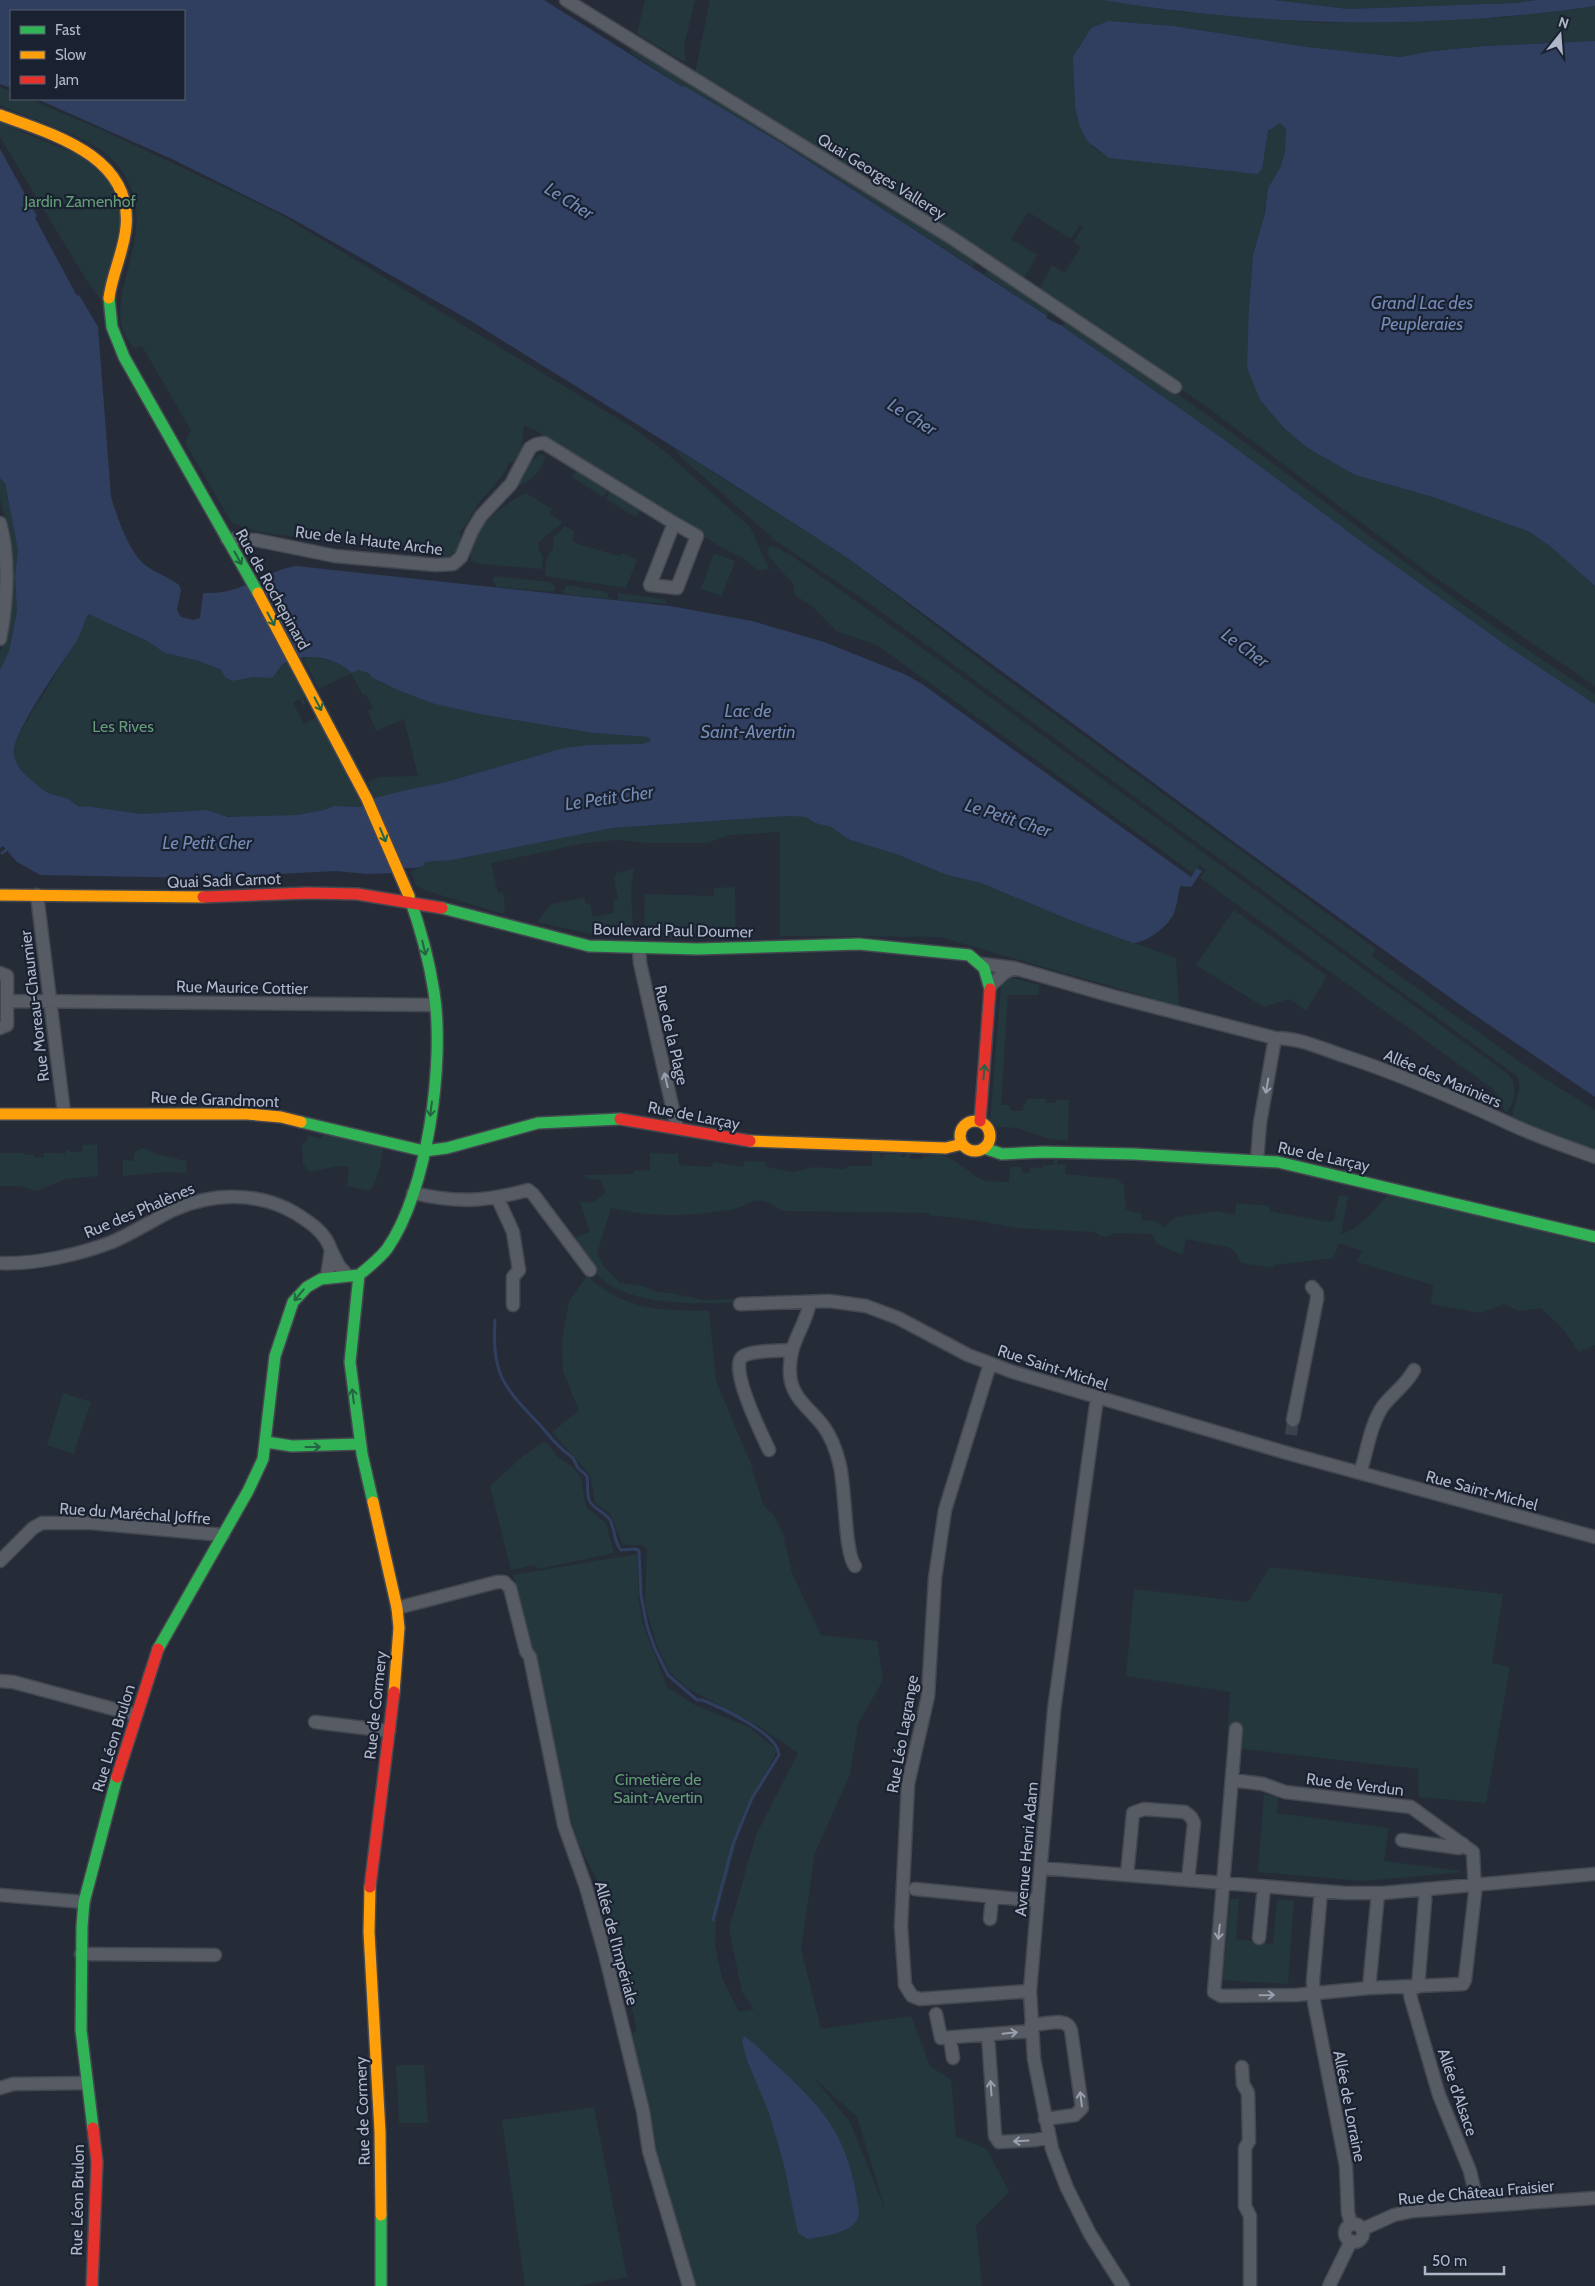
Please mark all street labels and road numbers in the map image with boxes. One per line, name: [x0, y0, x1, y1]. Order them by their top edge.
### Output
street label: Quai Georges Vallerey: [814, 129, 949, 224]
street label: Rue de la Haute Arche: [294, 522, 444, 559]
street label: Rue de Rochepinard: [231, 525, 314, 653]
street label: Quai Sadi Carnot: [167, 869, 282, 892]
street label: Boulevard Paul Doumer: [593, 920, 754, 941]
street label: Rue Moreau-Chaumier: [16, 928, 53, 1083]
street label: Rue Maurice Cottier: [176, 977, 309, 998]
street label: Rue de la Plage: [651, 983, 692, 1087]
street label: Allée des Mariniers: [1381, 1045, 1505, 1112]
street label: Rue de Grandmont: [150, 1088, 280, 1111]
street label: Rue de Larçay: [646, 1097, 742, 1134]
street label: Rue de Larçay: [1276, 1137, 1372, 1176]
street label: Rue des Phalènes: [81, 1179, 198, 1242]
street label: Rue Saint-Michel: [995, 1341, 1111, 1394]
street label: Rue Saint-Michel: [1424, 1466, 1540, 1515]
street label: Rue du Maréchal Joffre: [59, 1499, 211, 1528]
street label: Rue de Cormery: [360, 1650, 391, 1760]
street label: Rue Léo Lagrange: [883, 1674, 922, 1795]
street label: Rue Léon Brulon: [88, 1682, 139, 1794]
street label: Rue de Verdun: [1305, 1769, 1405, 1800]
street label: Avenue Henri Adam: [1011, 1781, 1042, 1917]
street label: Allée de l'Impériale: [591, 1879, 642, 2007]
street label: Allée d'Alsace: [1434, 2046, 1481, 2138]
street label: Allée de Lorraine: [1329, 2049, 1370, 2163]
street label: Rue de Cormery: [351, 2056, 374, 2166]
street label: Rue Léon Brulon: [67, 2144, 88, 2256]
street label: Rue de Château Fraisier: [1397, 2176, 1556, 2209]

